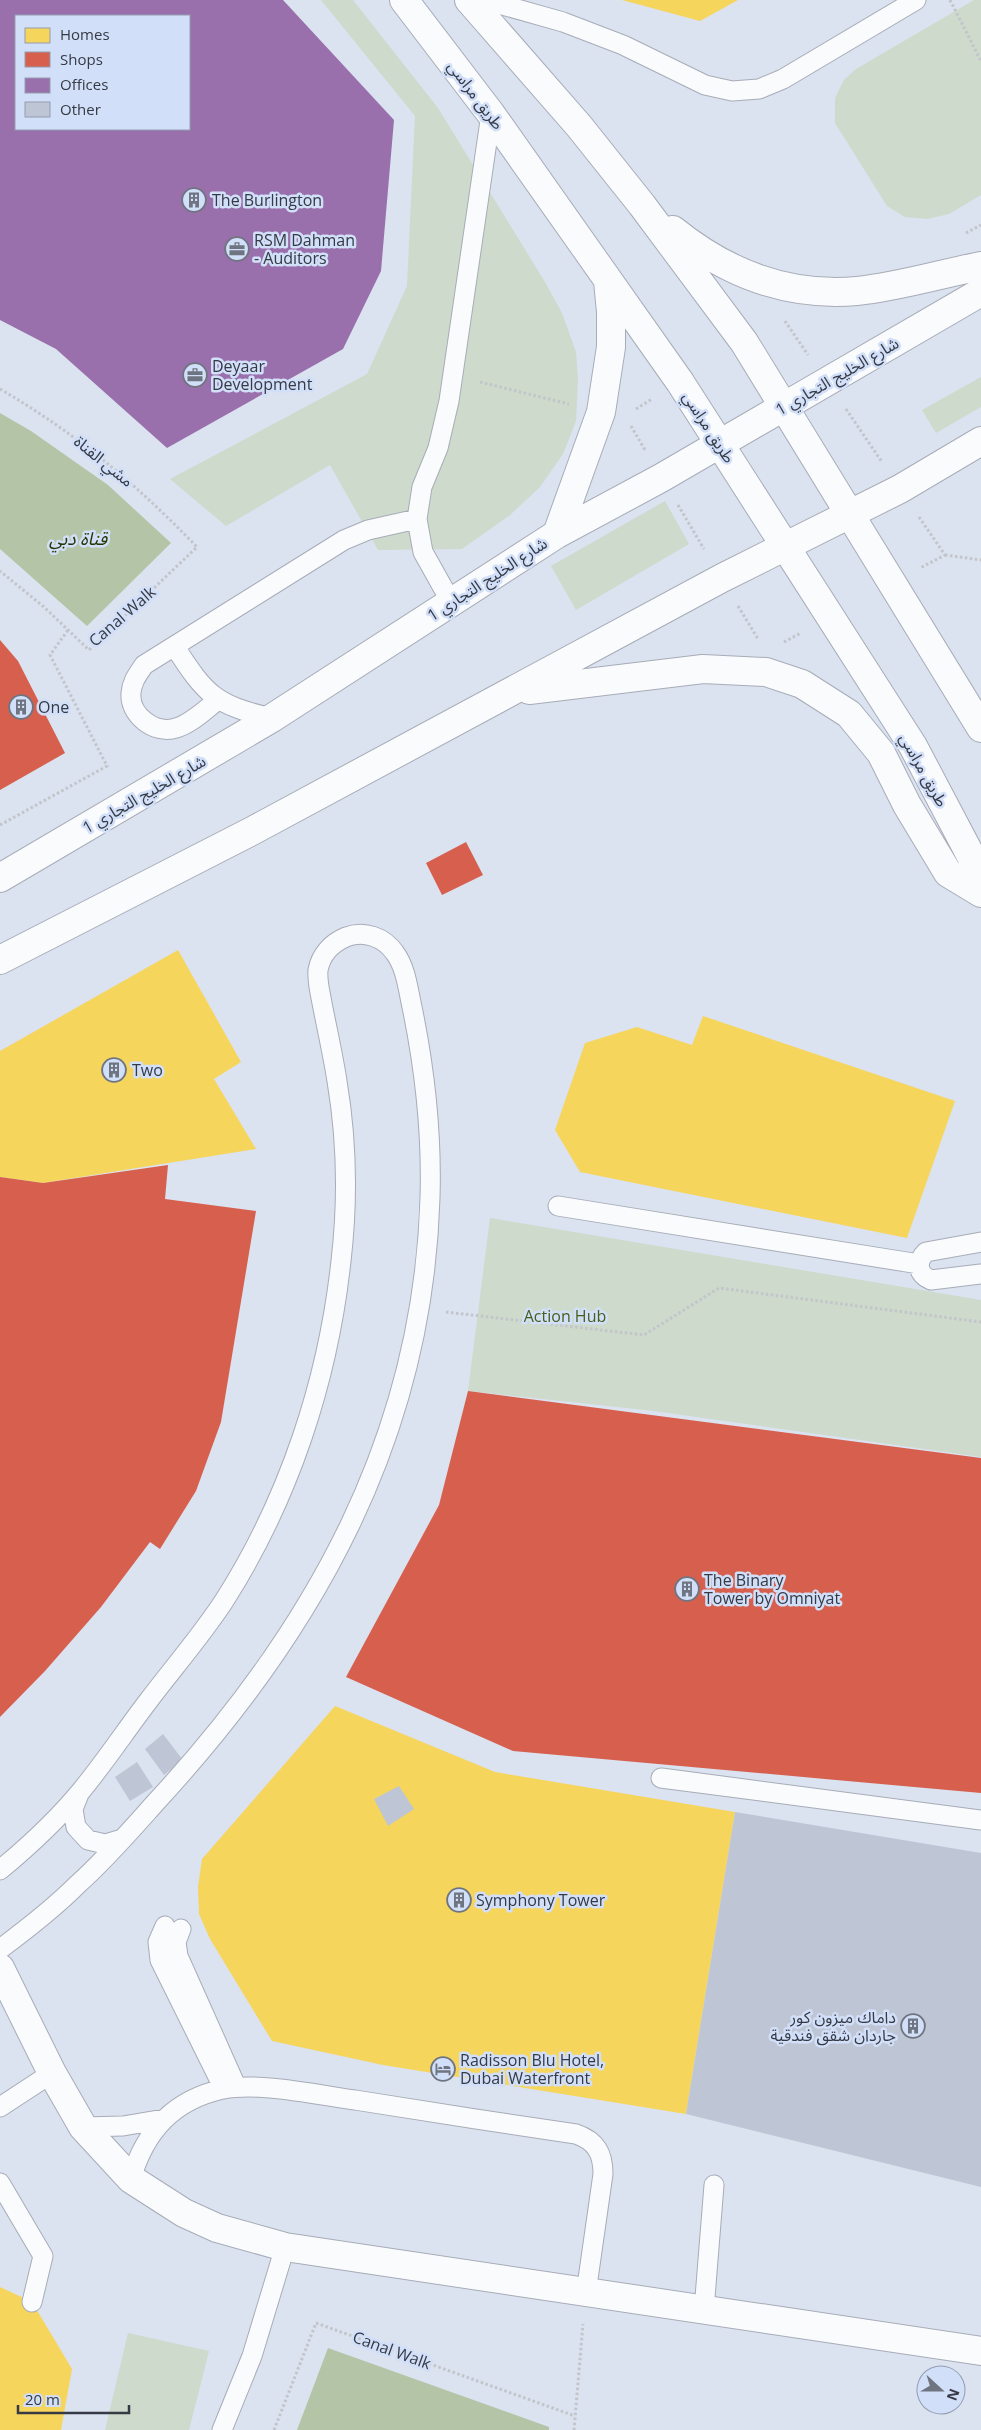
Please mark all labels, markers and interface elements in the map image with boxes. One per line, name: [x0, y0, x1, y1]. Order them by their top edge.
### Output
legend: [15, 15, 190, 130]
text: Homes: [60, 24, 110, 44]
text: Shops: [60, 49, 103, 69]
street label: طريق مراسي: [441, 56, 509, 135]
text: Offices: [60, 74, 108, 94]
text: Other: [60, 99, 101, 119]
building icon: The Burlington: [181, 187, 207, 213]
place label: The Burlington: [212, 189, 322, 211]
place label: RSM Dahman - Auditors: [254, 229, 355, 269]
office icon: RSM Dahman - Auditors: [224, 236, 250, 262]
street label: شارع الخليج التجاري 1: [771, 332, 904, 422]
place label: Deyaar Development: [212, 355, 313, 395]
office icon: Deyaar Development: [182, 362, 208, 388]
street label: طريق مراسي: [676, 387, 740, 468]
street label: مشي القناة: [69, 430, 138, 493]
water label: قناة دبي: [49, 526, 108, 553]
street label: شارع الخليج التجاري 1: [423, 532, 552, 628]
street label: Canal Walk: [84, 580, 161, 651]
building icon: One: [8, 694, 34, 720]
place label: One: [38, 696, 69, 718]
street label: طريق مراسي: [893, 729, 953, 812]
street label: شارع الخليج التجاري 1: [78, 750, 211, 840]
building icon: Two: [101, 1057, 127, 1083]
place label: Two: [132, 1059, 163, 1081]
park label: Action Hub: [524, 1305, 606, 1327]
place label: The Binary Tower by Omniyat: [704, 1569, 840, 1609]
building icon: The Binary Tower by Omniyat: [674, 1576, 700, 1602]
building icon: Symphony Tower: [446, 1887, 472, 1913]
place label: Symphony Tower: [476, 1889, 606, 1911]
place label: داماك ميزون كور جاردان شقق فندقية: [770, 2006, 896, 2046]
building icon: داماك ميزون كور جاردان شقق فندقية: [900, 2013, 926, 2039]
place label: Radisson Blu Hotel, Dubai Waterfront: [460, 2049, 604, 2089]
hotel icon: Radisson Blu Hotel, Dubai Waterfront: [430, 2056, 456, 2082]
street label: Canal Walk: [350, 2326, 435, 2375]
north arrow: [916, 2365, 966, 2415]
scale bar: [18, 2382, 129, 2414]
text: N: [943, 2386, 965, 2404]
text: 20 m: [25, 2389, 60, 2409]

